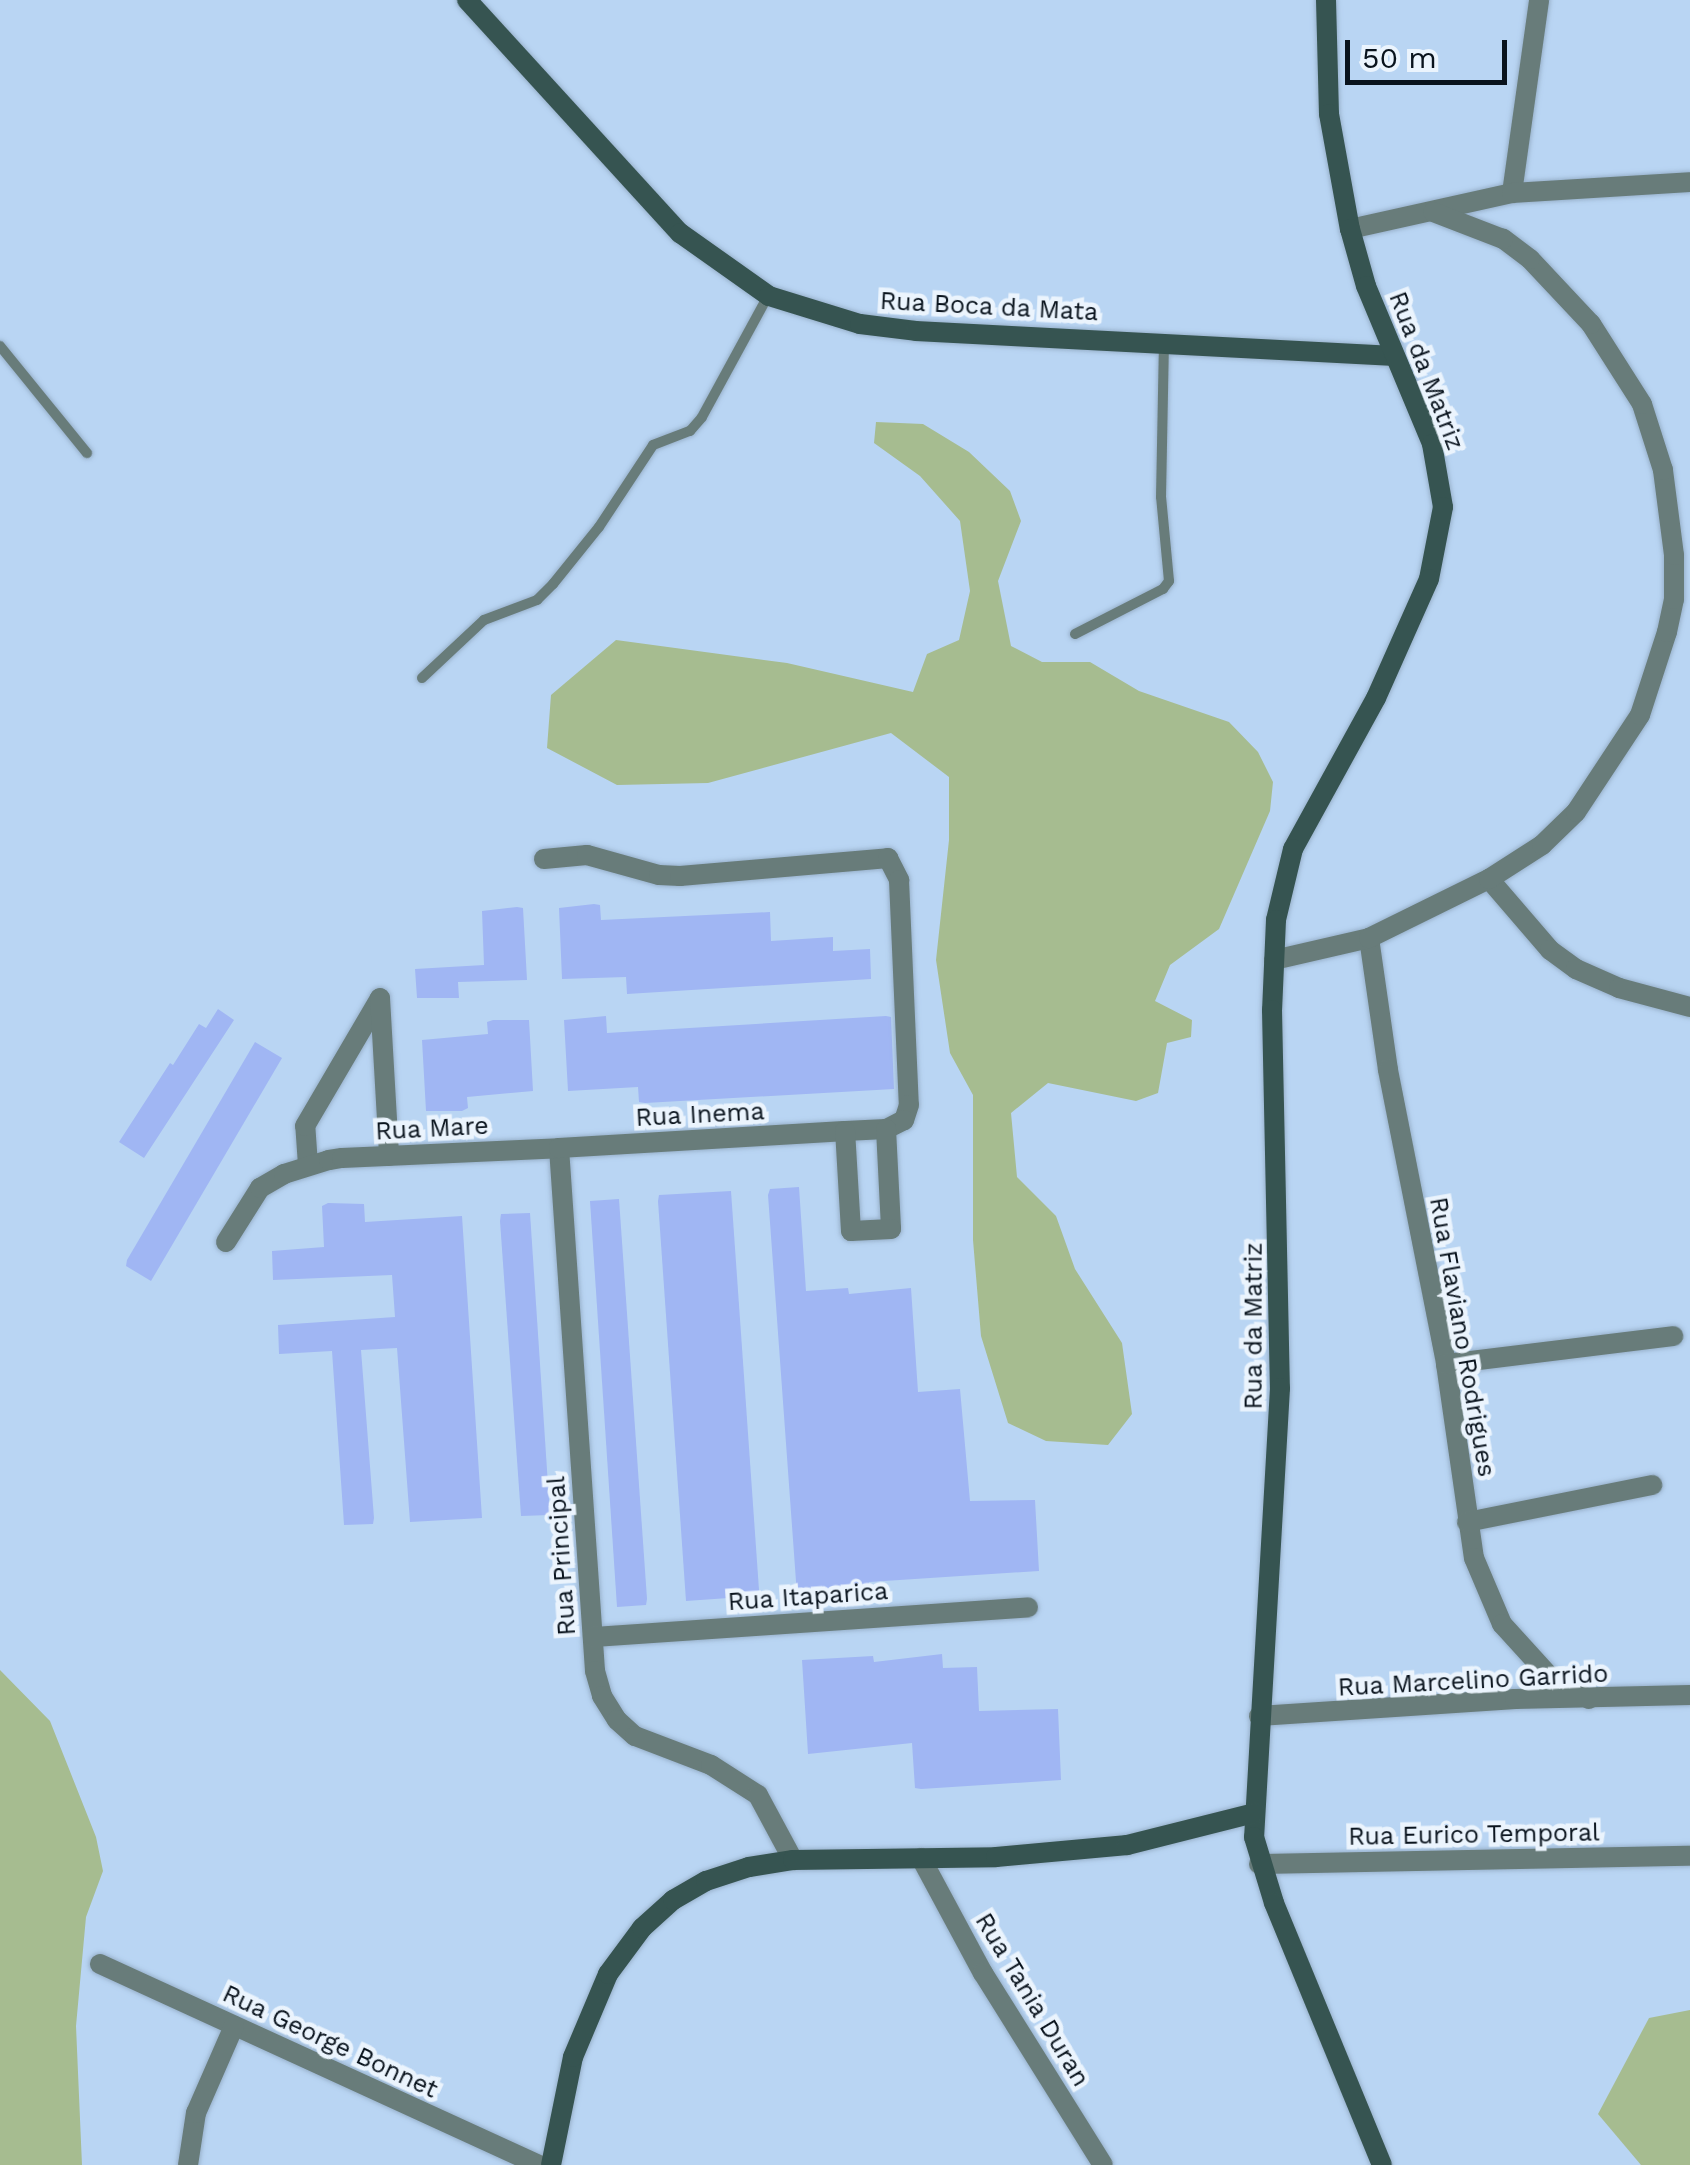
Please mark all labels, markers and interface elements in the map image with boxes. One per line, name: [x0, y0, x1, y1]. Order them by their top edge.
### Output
scale bar: [1350, 20, 1512, 82]
text: 50 m: [1362, 40, 1437, 75]
street label: Rua Boca da Mata: [878, 286, 1100, 328]
street label: Rua da Matriz: [1382, 287, 1470, 455]
street label: Rua Inema: [635, 1097, 765, 1133]
street label: Rua Mare: [374, 1111, 490, 1147]
street label: Rua Flaviano Rodrigues: [1423, 1195, 1501, 1479]
street label: Rua da Matriz: [1239, 1242, 1269, 1410]
street label: Rua Principal: [541, 1475, 583, 1637]
street label: Rua Itaparica: [727, 1576, 889, 1618]
street label: Rua Marcelino Garrido: [1337, 1659, 1609, 1703]
street label: Rua Eurico Temporal: [1347, 1818, 1601, 1852]
street label: Rua Tania Duran: [968, 1907, 1096, 2093]
street label: Rua George Bonnet: [217, 1979, 443, 2105]

